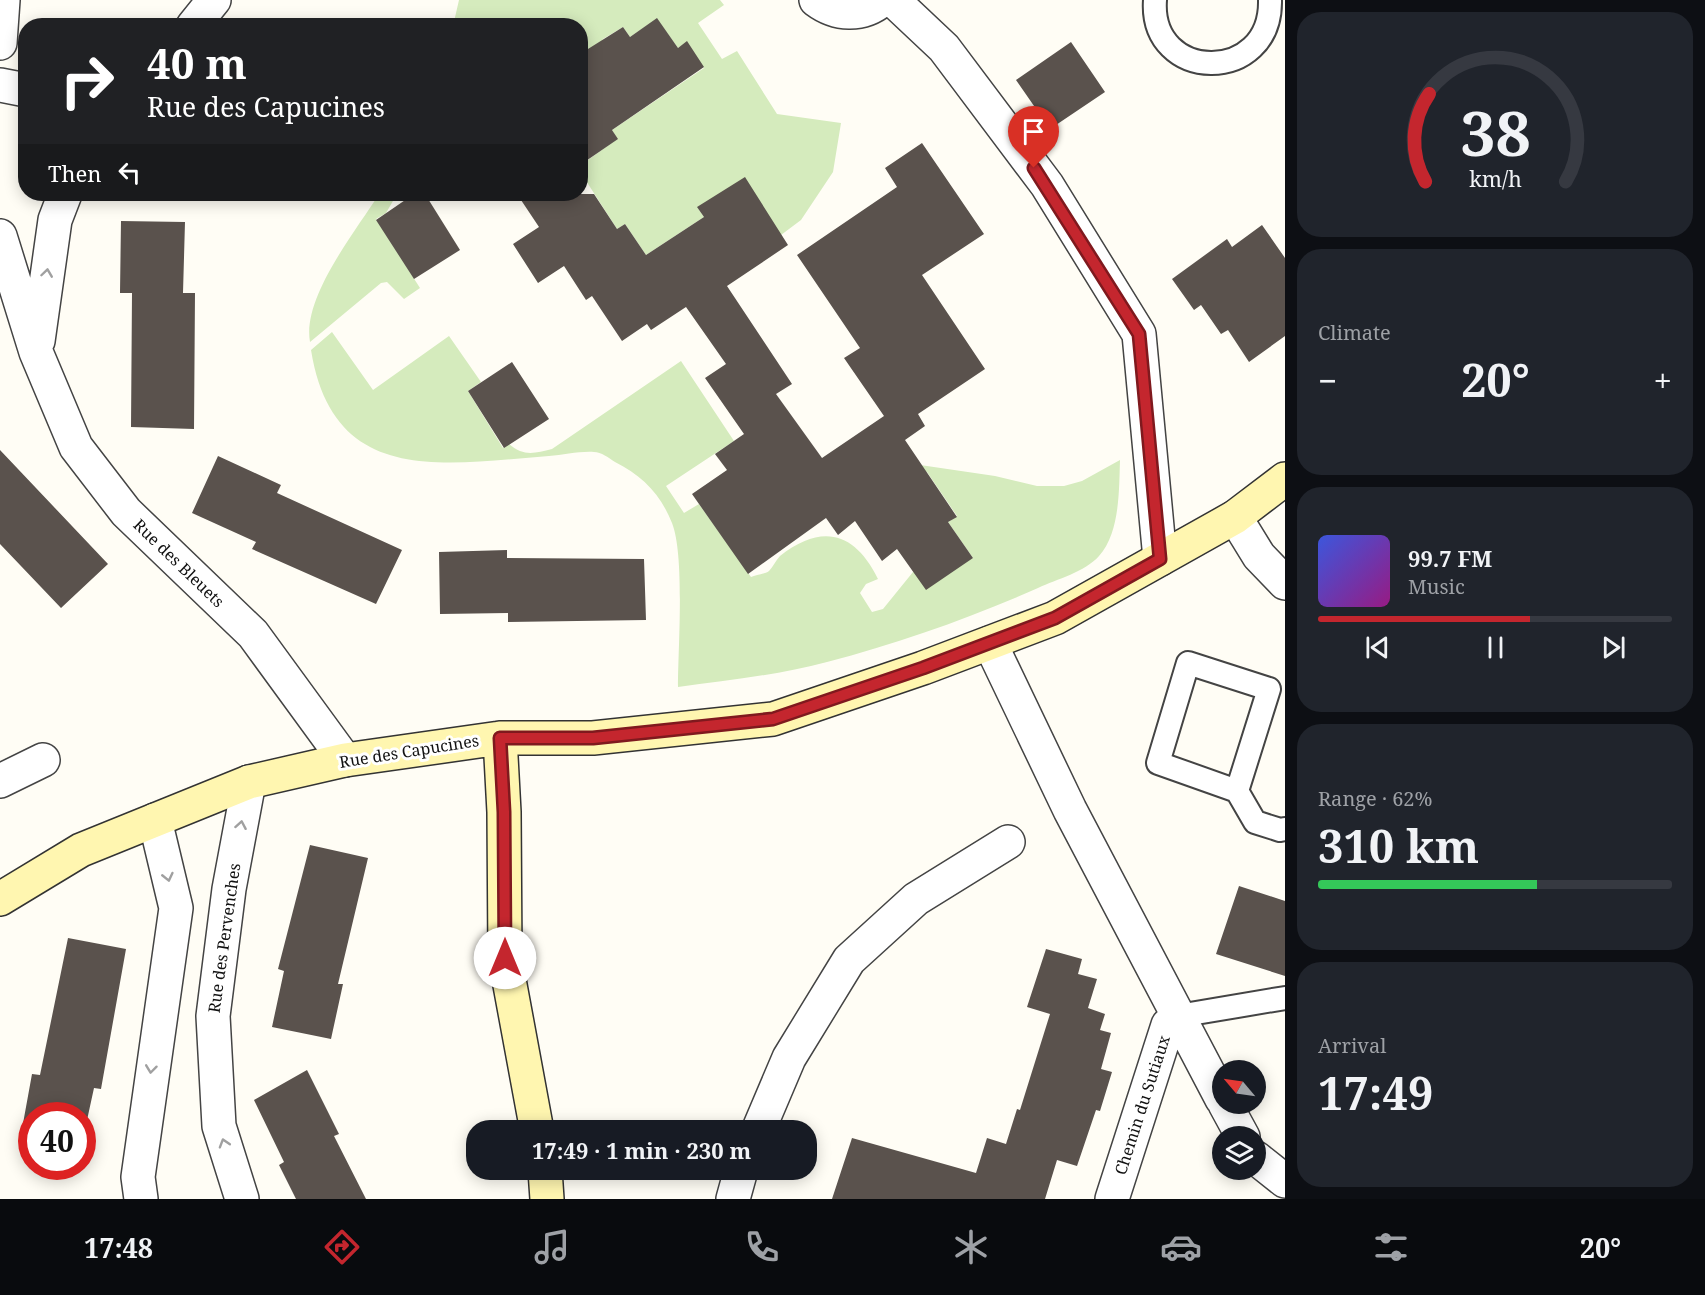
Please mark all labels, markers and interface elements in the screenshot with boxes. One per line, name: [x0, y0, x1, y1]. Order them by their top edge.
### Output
text: 40 m: [147, 34, 247, 91]
icon: right: [48, 42, 126, 120]
text: Rue des Capucines: [147, 88, 385, 125]
text: 38: [1460, 89, 1530, 174]
pin: [1008, 106, 1059, 168]
icon: arrive: [1017, 115, 1050, 148]
icon: left: [113, 156, 146, 189]
text: Then: [48, 158, 101, 188]
text: km/h: [1469, 164, 1522, 193]
one-way arrow: [41, 269, 53, 278]
text: Climate: [1318, 319, 1391, 346]
text: 20°: [1461, 349, 1530, 410]
text: −: [1318, 358, 1337, 403]
text: +: [1654, 358, 1672, 403]
street label: Rue des Bleuets: [129, 514, 229, 612]
text: 99.7 FM: [1408, 543, 1492, 573]
text: Music: [1408, 573, 1465, 600]
icon: previous: [1361, 631, 1394, 664]
icon: pause: [1479, 631, 1512, 664]
icon: next: [1597, 631, 1630, 664]
street label: Rue des Capucines: [338, 729, 480, 773]
text: Range · 62%: [1318, 785, 1432, 812]
text: 310 km: [1318, 815, 1479, 876]
one-way arrow: [234, 821, 247, 831]
street label: Rue des Pervenches: [203, 862, 245, 1014]
one-way arrow: [161, 871, 174, 881]
position arrow: [473, 926, 537, 990]
street label: Chemin du Sutiaux: [1109, 1032, 1175, 1178]
text: Arrival: [1318, 1032, 1386, 1059]
north arrow: [1212, 1060, 1266, 1114]
map controls: [1212, 1060, 1266, 1180]
text: 17:49: [1318, 1062, 1433, 1123]
one-way arrow: [145, 1064, 158, 1074]
speed limit sign: 40: [18, 1102, 96, 1180]
button: layers: [1212, 1126, 1266, 1180]
text: 17:49 · 1 min · 230 m: [532, 1135, 751, 1165]
one-way arrow: [219, 1138, 232, 1149]
icon: directions: [321, 1226, 363, 1268]
icon: music: [531, 1226, 573, 1268]
icon: phone: [741, 1226, 783, 1268]
icon: climate: [950, 1226, 992, 1268]
icon: car: [1160, 1226, 1202, 1268]
icon: filters: [1370, 1226, 1412, 1268]
text: 17:48: [84, 1229, 153, 1266]
text: 20°: [1580, 1229, 1621, 1266]

